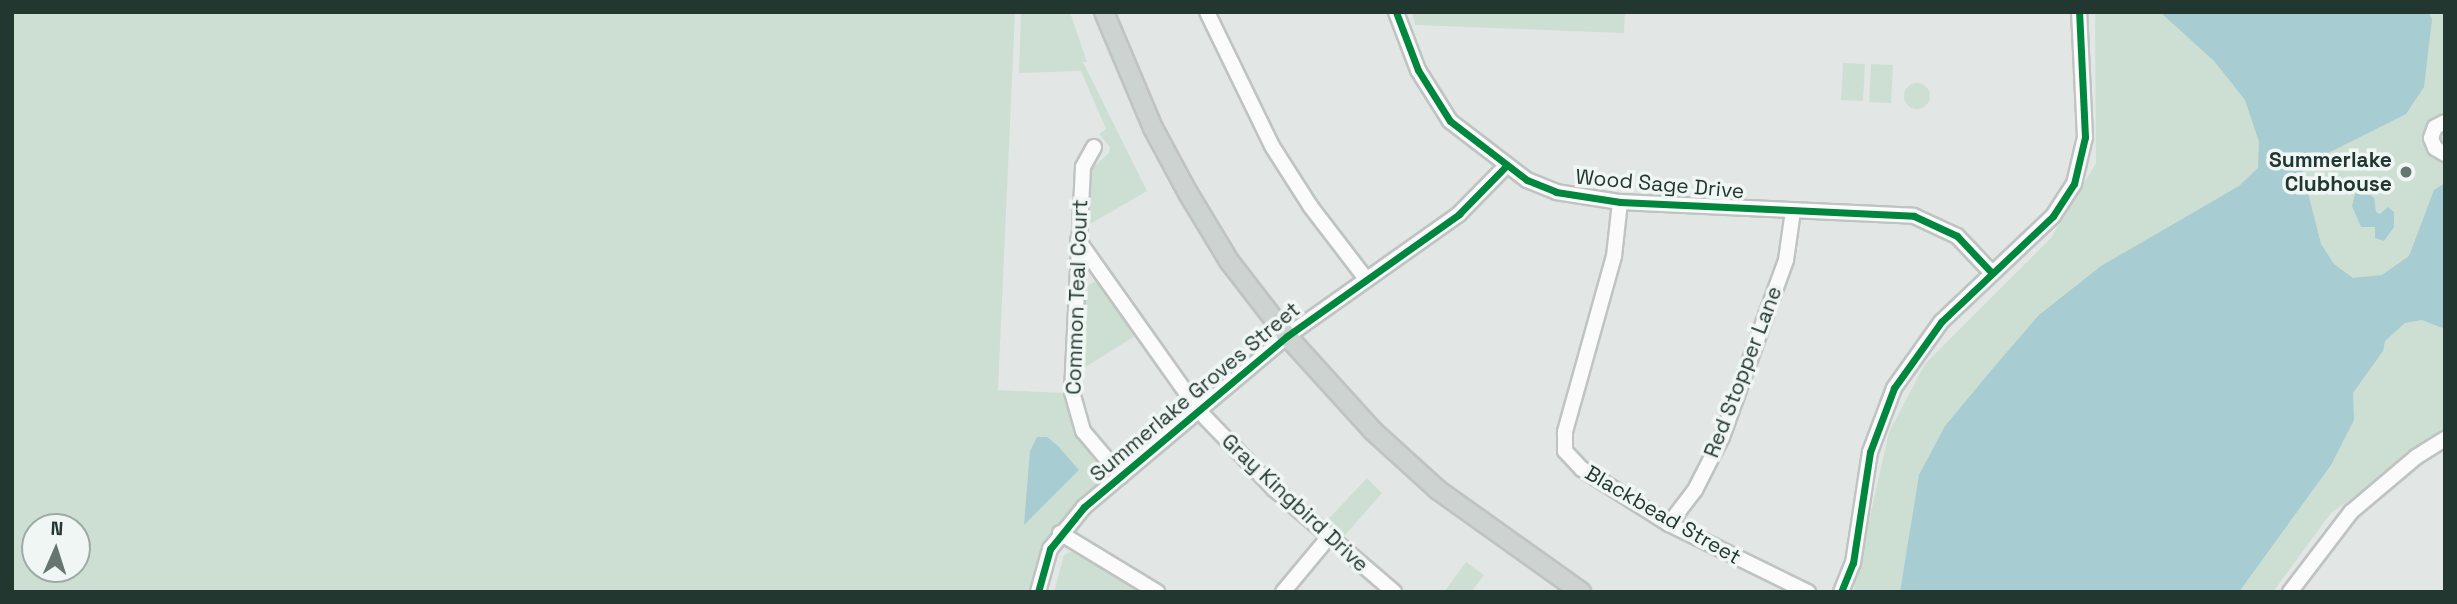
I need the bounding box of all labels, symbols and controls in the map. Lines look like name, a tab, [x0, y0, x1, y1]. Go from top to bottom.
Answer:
place label: Summerlake Clubhouse	[2269, 147, 2392, 197]
street label: Wood Sage Drive	[1575, 164, 1745, 204]
marker: Summerlake Clubhouse	[2398, 164, 2414, 180]
street label: Common Teal Court	[1061, 199, 1093, 395]
street label: Red Stopper Lane	[1699, 283, 1787, 461]
street label: Summerlake Groves Street	[1085, 297, 1305, 487]
street label: Gray Kingbird Drive	[1216, 429, 1374, 577]
street label: Blackbead Street	[1581, 460, 1745, 570]
north arrow	[21, 513, 91, 583]
text: N	[50, 516, 64, 541]

